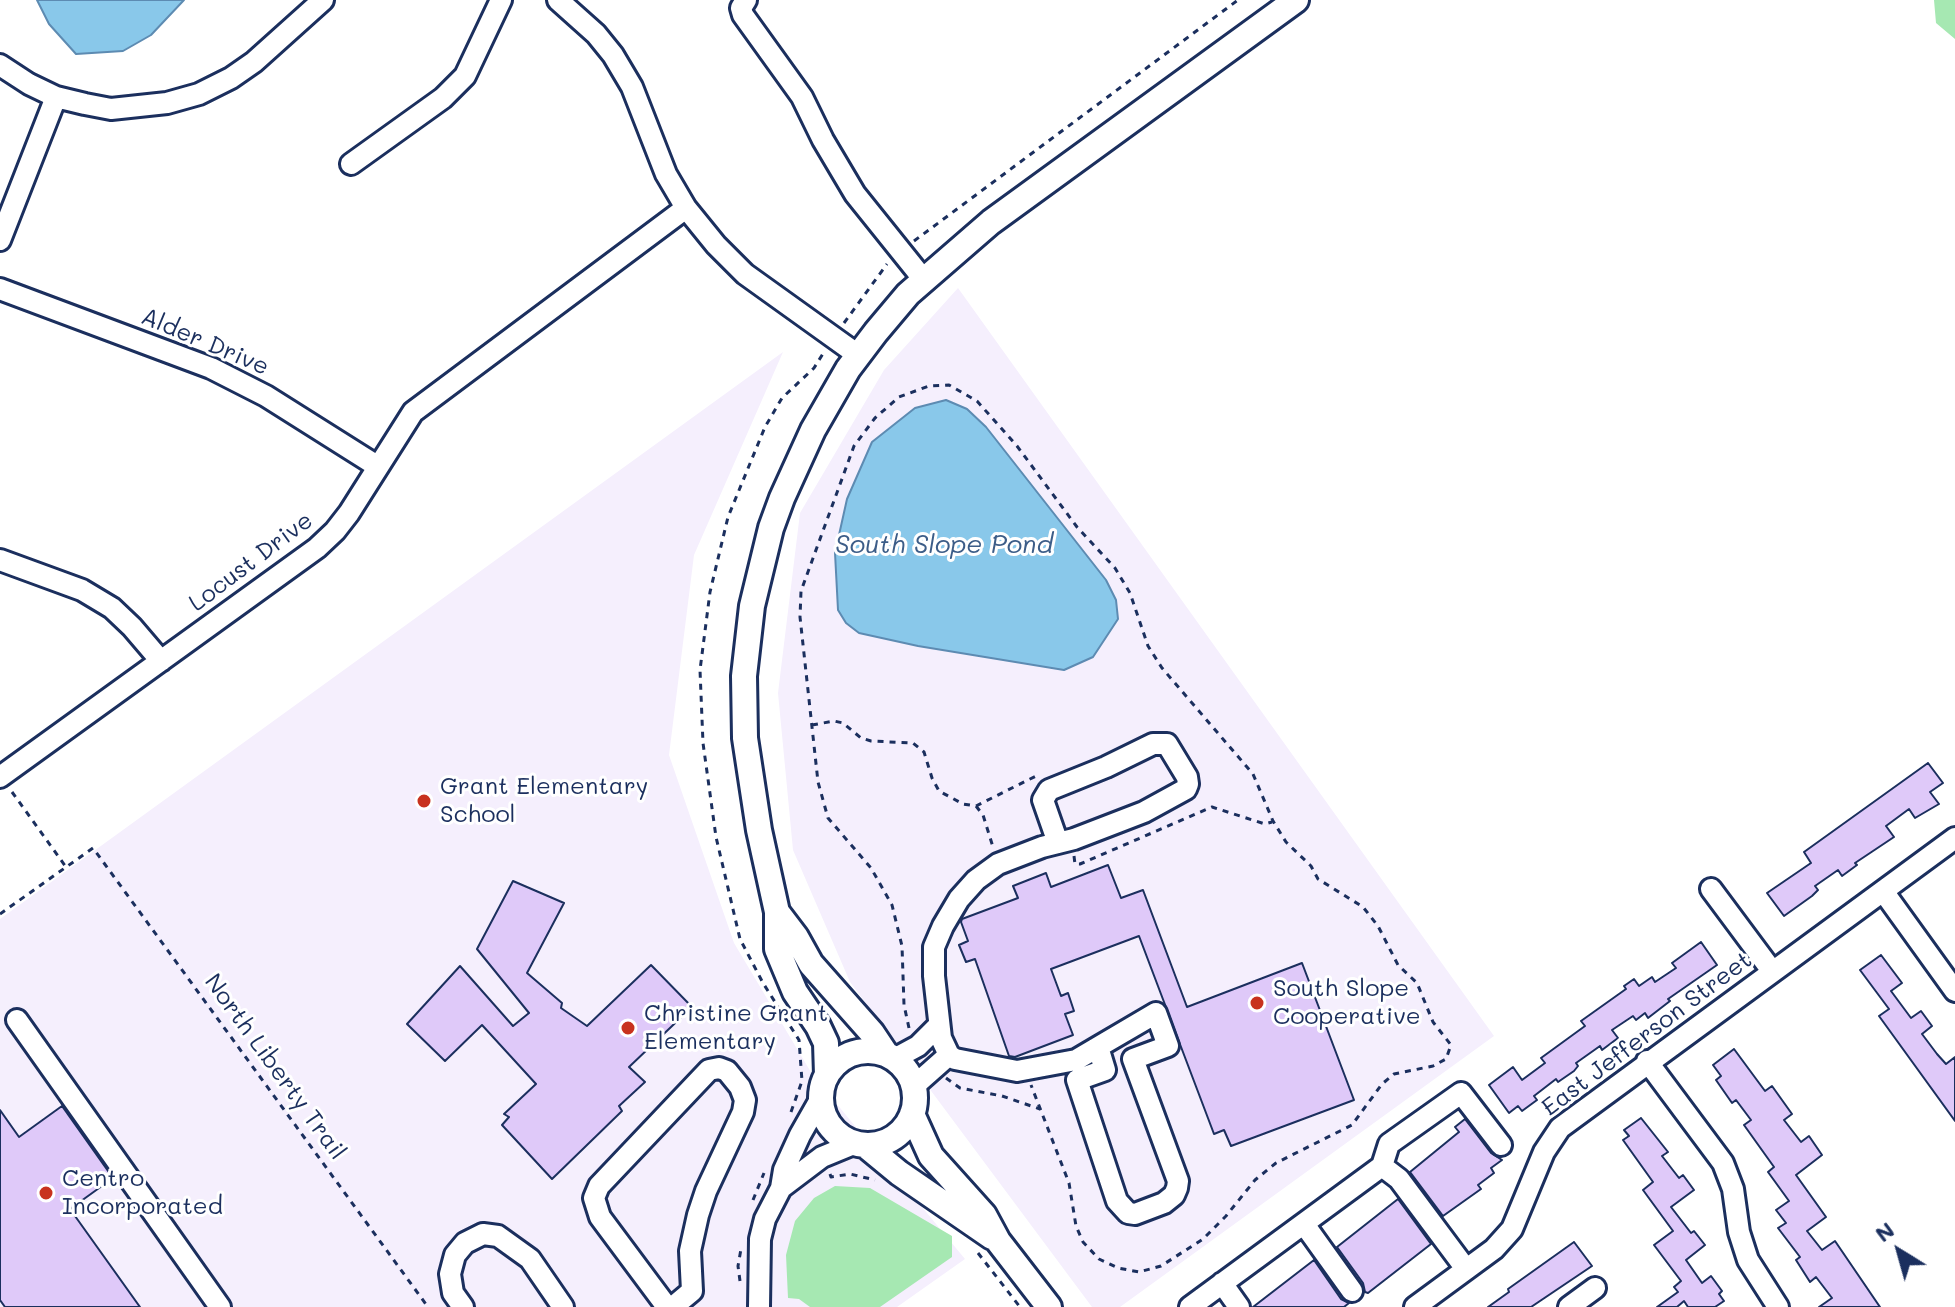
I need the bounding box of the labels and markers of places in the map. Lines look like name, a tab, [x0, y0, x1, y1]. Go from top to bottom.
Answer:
place label: Grant Elementary School	[440, 773, 648, 829]
marker: Grant Elementary School	[415, 792, 433, 810]
place label: South Slope Cooperative	[1273, 975, 1421, 1031]
marker: South Slope Cooperative	[1248, 994, 1266, 1012]
place label: Christine Grant Elementary	[644, 1000, 828, 1056]
marker: Christine Grant Elementary	[619, 1019, 637, 1037]
place label: Centro Incorporated	[62, 1165, 223, 1221]
marker: Centro Incorporated	[37, 1184, 55, 1202]

